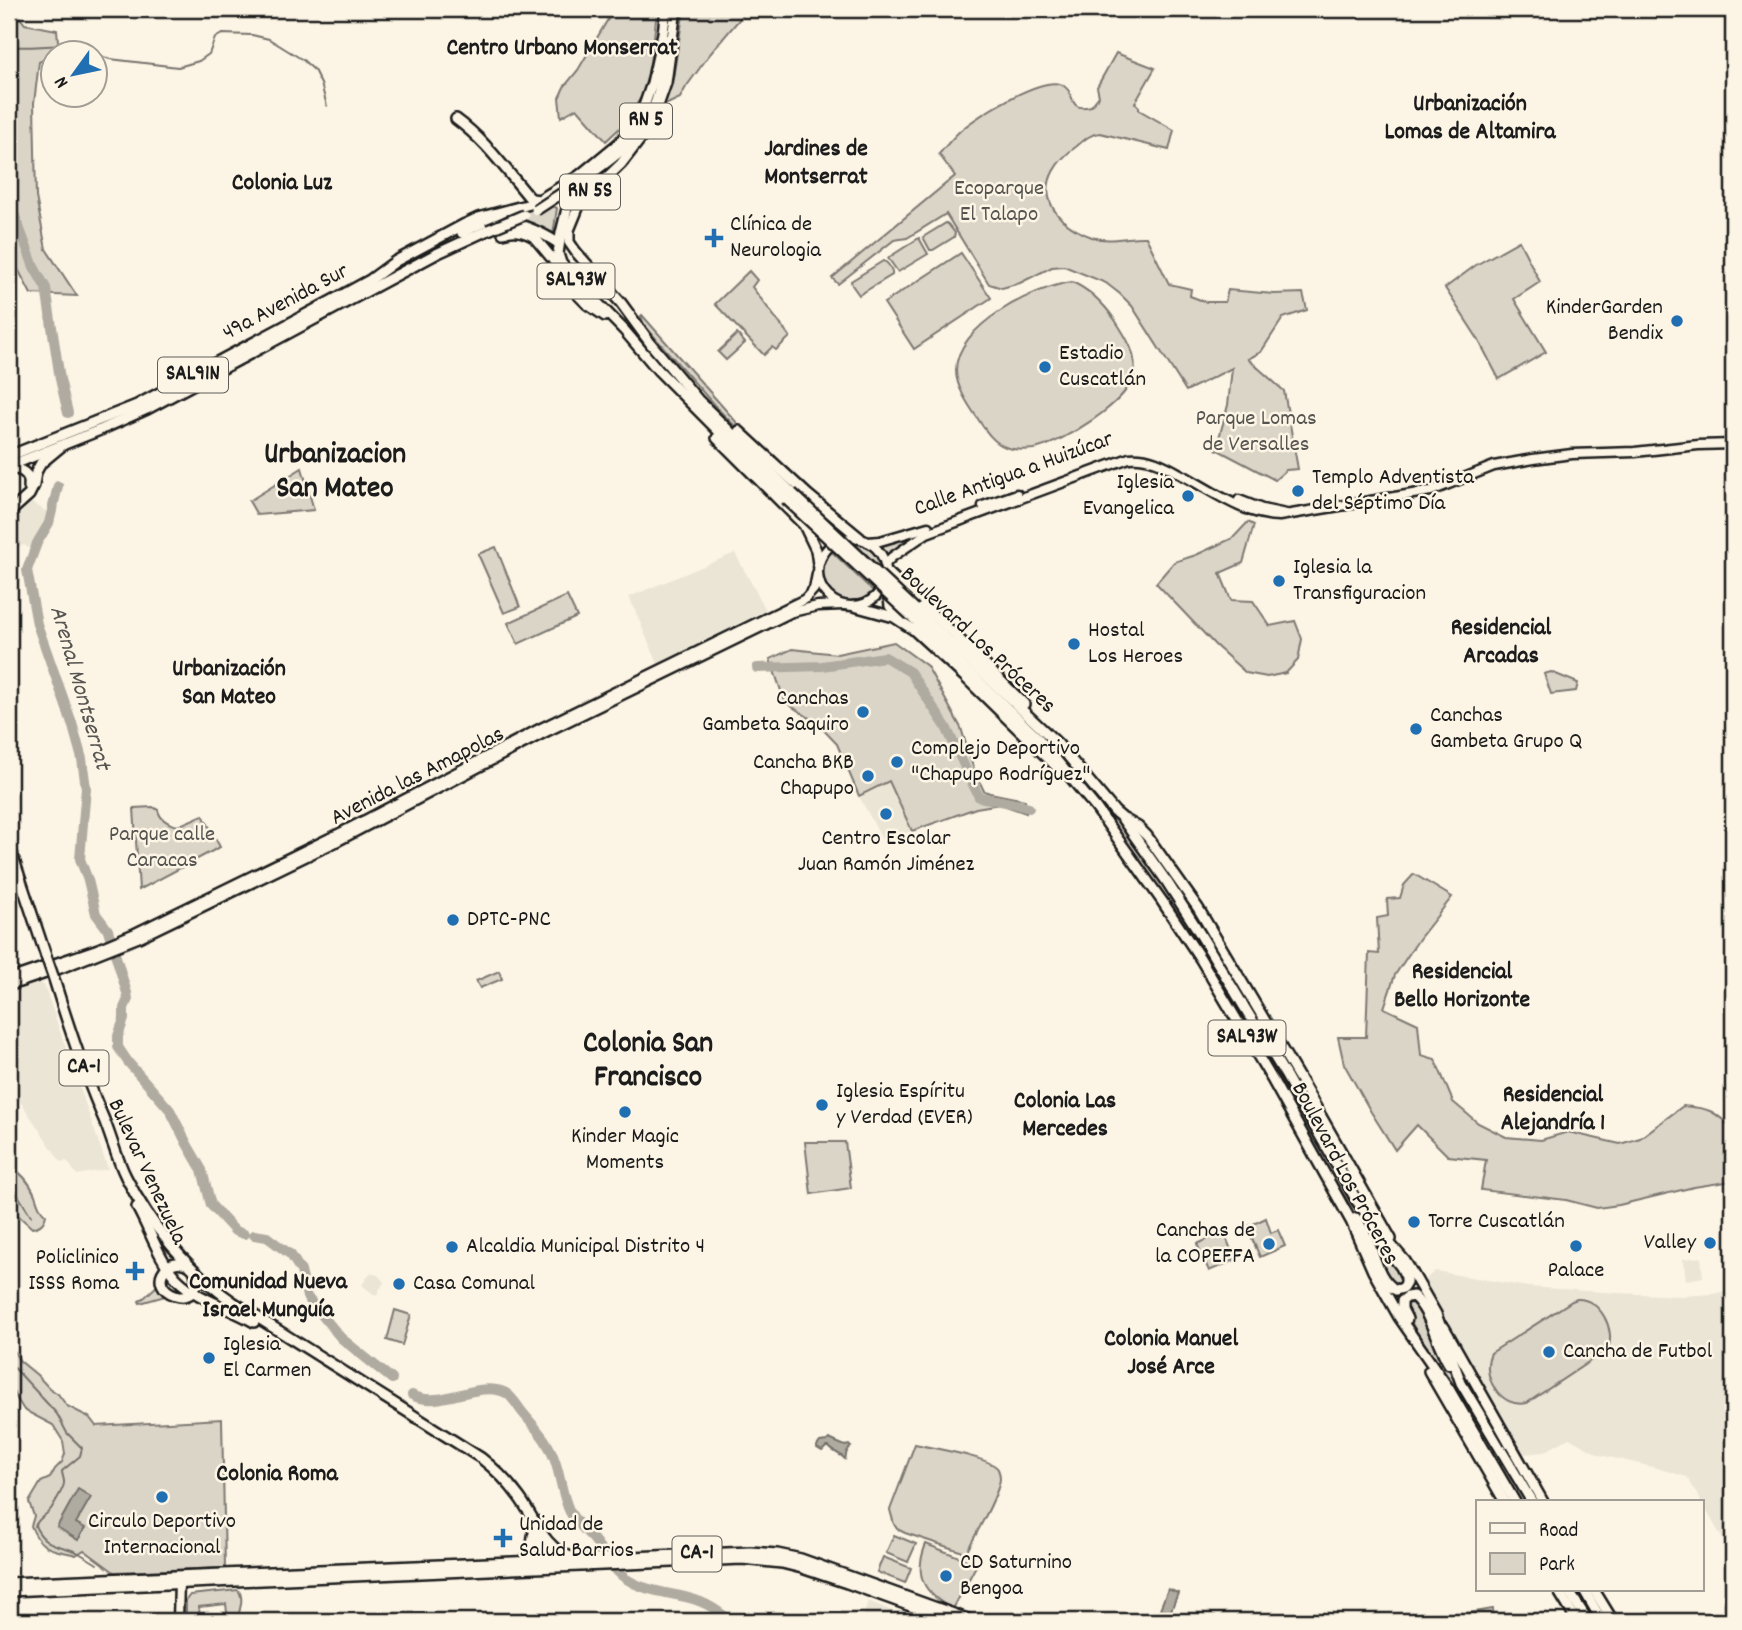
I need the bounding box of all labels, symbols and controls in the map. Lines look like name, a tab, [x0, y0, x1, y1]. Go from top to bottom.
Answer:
district label: Centro Urbano Monserrat	[446, 32, 678, 66]
north arrow	[38, 38, 108, 108]
text: N	[49, 70, 77, 93]
district label: Urbanización Lomas de Altamira	[1384, 88, 1556, 150]
road number: RN 5	[620, 104, 672, 138]
district label: Jardines de Montserrat	[764, 133, 868, 195]
district label: Colonia Luz	[232, 167, 333, 201]
park label: Ecoparque El Talapo	[954, 173, 1044, 232]
road number: RN 5S	[560, 174, 620, 210]
place label: Clínica de Neurologia	[730, 209, 822, 268]
marker: Clínica de Neurologia	[704, 228, 724, 248]
street label: 49a Avenida Sur	[217, 256, 355, 350]
road number: SAL93W	[538, 264, 614, 298]
place label: KinderGarden Bendix	[1546, 292, 1663, 351]
marker: KinderGarden Bendix	[1669, 313, 1685, 329]
place label: Estadio Cuscatlán	[1059, 338, 1146, 397]
road number: SAL91N	[158, 358, 228, 392]
marker: Estadio Cuscatlán	[1037, 359, 1053, 375]
park label: Parque Lomas de Versalles	[1195, 403, 1317, 462]
street label: Calle Antigua a Huizúcar	[910, 423, 1119, 526]
district label: Urbanizacion San Mateo	[264, 435, 406, 512]
place label: Templo Adventista del Séptimo Día	[1312, 462, 1475, 521]
place label: Iglesia Evangelica	[1083, 467, 1175, 526]
marker: Templo Adventista del Séptimo Día	[1290, 483, 1306, 499]
marker: Iglesia Evangelica	[1180, 488, 1196, 504]
place label: Iglesia la Transfiguracion	[1293, 552, 1426, 611]
street label: Boulevard Los Próceres	[891, 560, 1063, 722]
marker: Iglesia la Transfiguracion	[1271, 573, 1287, 589]
water label: Arenal Montserrat	[39, 602, 119, 776]
district label: Residencial Arcadas	[1451, 612, 1552, 674]
place label: Hostal Los Heroes	[1088, 615, 1183, 674]
marker: Hostal Los Heroes	[1066, 636, 1082, 652]
district label: Urbanización San Mateo	[172, 653, 286, 715]
place label: Canchas Gambeta Saquiro	[702, 683, 849, 742]
place label: Canchas Gambeta Grupo Q	[1430, 700, 1582, 759]
marker: Canchas Gambeta Saquiro	[855, 704, 871, 720]
street label: Avenida las Amapolas	[325, 719, 511, 835]
marker: Canchas Gambeta Grupo Q	[1408, 721, 1424, 737]
place label: Complejo Deportivo "Chapupo Rodríguez"	[911, 733, 1091, 792]
place label: Cancha BKB Chapupo	[753, 747, 854, 806]
marker: Complejo Deportivo "Chapupo Rodríguez"	[889, 754, 905, 770]
marker: Cancha BKB Chapupo	[860, 768, 876, 784]
marker: Centro Escolar Juan Ramón Jiménez	[878, 806, 894, 822]
park label: Parque calle Caracas	[109, 819, 215, 878]
place label: Centro Escolar Juan Ramón Jiménez	[798, 823, 975, 882]
place label: DPTC-PNC	[467, 904, 551, 937]
marker: DPTC-PNC	[445, 912, 461, 928]
district label: Residencial Bello Horizonte	[1394, 956, 1530, 1018]
road number: SAL93W	[1208, 1020, 1286, 1056]
district label: Colonia San Francisco	[583, 1024, 713, 1101]
road number: CA-1	[60, 1050, 108, 1086]
place label: Iglesia Espíritu y Verdad (EVER)	[836, 1076, 973, 1135]
street label: Boulevard Los Próceres	[1282, 1077, 1406, 1271]
district label: Residencial Alejandría 1	[1501, 1079, 1605, 1141]
district label: Colonia Las Mercedes	[1014, 1085, 1116, 1147]
street label: Bulevar Venezuela	[98, 1094, 195, 1251]
marker: Iglesia Espíritu y Verdad (EVER)	[814, 1097, 830, 1113]
marker: Kinder Magic Moments	[617, 1104, 633, 1120]
place label: Kinder Magic Moments	[571, 1121, 679, 1180]
place label: Torre Cuscatlán	[1428, 1206, 1565, 1239]
marker: Torre Cuscatlán	[1406, 1214, 1422, 1230]
place label: Canchas de la COPEFFA	[1155, 1215, 1255, 1274]
place label: Valley	[1644, 1227, 1697, 1260]
place label: Alcaldia Municipal Distrito 4	[466, 1231, 705, 1264]
marker: Valley	[1702, 1235, 1718, 1251]
marker: Canchas de la COPEFFA	[1261, 1236, 1277, 1252]
marker: Palace	[1568, 1238, 1584, 1254]
marker: Alcaldia Municipal Distrito 4	[444, 1239, 460, 1255]
place label: Policlinico ISSS Roma	[28, 1242, 120, 1301]
place label: Palace	[1548, 1255, 1604, 1288]
marker: Policlinico ISSS Roma	[125, 1261, 145, 1281]
district label: Comunidad Nueva Israel Munguía	[189, 1266, 348, 1328]
place label: Casa Comunal	[413, 1268, 536, 1301]
marker: Casa Comunal	[391, 1276, 407, 1292]
district label: Colonia Manuel José Arce	[1104, 1323, 1238, 1385]
place label: Iglesia El Carmen	[223, 1329, 311, 1388]
place label: Cancha de Futbol	[1563, 1336, 1713, 1369]
marker: Cancha de Futbol	[1541, 1344, 1557, 1360]
marker: Iglesia El Carmen	[201, 1350, 217, 1366]
district label: Colonia Roma	[216, 1458, 338, 1492]
marker: Circulo Deportivo Internacional	[154, 1489, 170, 1505]
legend	[1476, 1500, 1704, 1592]
place label: Circulo Deportivo Internacional	[88, 1506, 236, 1565]
place label: Unidad de Salud Barrios	[519, 1509, 634, 1568]
text: Road	[1539, 1517, 1578, 1547]
marker: Unidad de Salud Barrios	[493, 1528, 513, 1548]
road number: CA-1	[672, 1536, 722, 1572]
place label: CD Saturnino Bengoa	[960, 1547, 1072, 1606]
text: Park	[1539, 1551, 1575, 1581]
marker: CD Saturnino Bengoa	[938, 1568, 954, 1584]

